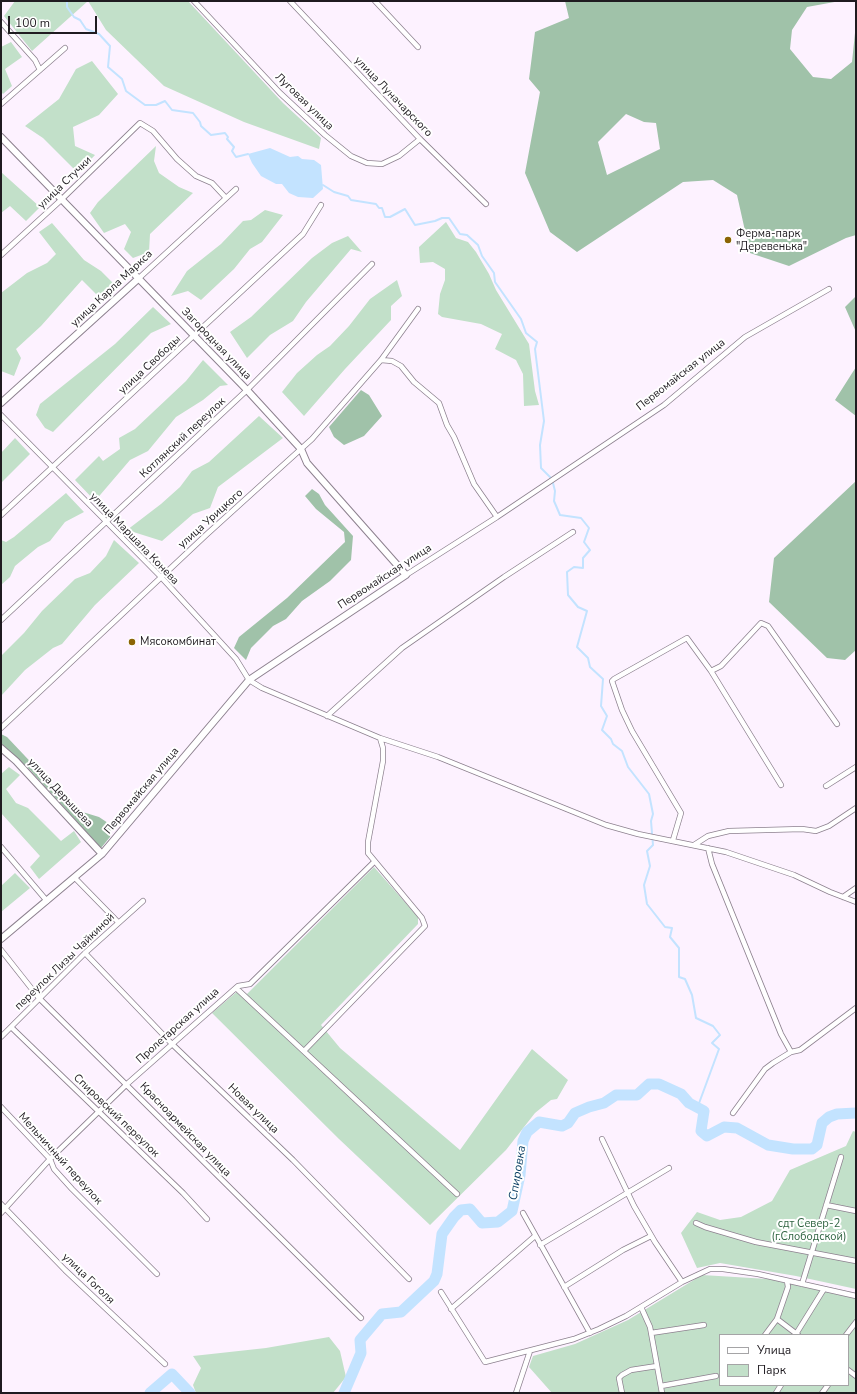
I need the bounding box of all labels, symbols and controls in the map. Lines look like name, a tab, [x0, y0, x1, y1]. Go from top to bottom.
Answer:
scale bar	[10, 8, 99, 34]
text: 100 m	[15, 15, 50, 31]
street label: улица Луначарского	[351, 54, 435, 140]
street label: Луговая улица	[272, 71, 336, 133]
street label: улица Стучки	[35, 154, 95, 212]
place label: Ферма-парк "Деревенька"	[736, 227, 807, 253]
marker: Ферма-парк "Деревенька"	[723, 235, 733, 245]
street label: улица Карла Маркса	[68, 248, 156, 330]
street label: Загородная улица	[178, 305, 254, 383]
street label: улица Свободы	[116, 333, 184, 397]
street label: Первомайская улица	[634, 336, 728, 414]
street label: Котлянский переулок	[138, 395, 228, 481]
street label: улица Урицкого	[176, 486, 246, 552]
street label: улица Маршала Конева	[87, 490, 181, 588]
street label: Первомайская улица	[336, 542, 434, 612]
place label: Мясокомбинат	[140, 635, 216, 649]
marker: Мясокомбинат	[127, 637, 137, 647]
street label: Первомайская улица	[102, 745, 182, 837]
street label: улица Дерышева	[25, 756, 95, 830]
street label: переулок Лизы Чайкиной	[12, 911, 118, 1013]
street label: Пролетарская улица	[134, 985, 222, 1067]
street label: Спировский переулок	[70, 1072, 162, 1160]
street label: Красноармейская улица	[137, 1080, 233, 1180]
street label: Новая улица	[225, 1081, 281, 1137]
street label: Мельничный переулок	[15, 1110, 105, 1208]
water label: Спировка	[507, 1145, 529, 1201]
park label: сдт Север-2 (г.Слободской)	[772, 1217, 846, 1243]
street label: улица Гоголя	[59, 1251, 117, 1307]
legend	[719, 1334, 849, 1386]
text: Улица	[757, 1342, 791, 1358]
text: Парк	[757, 1362, 786, 1378]

